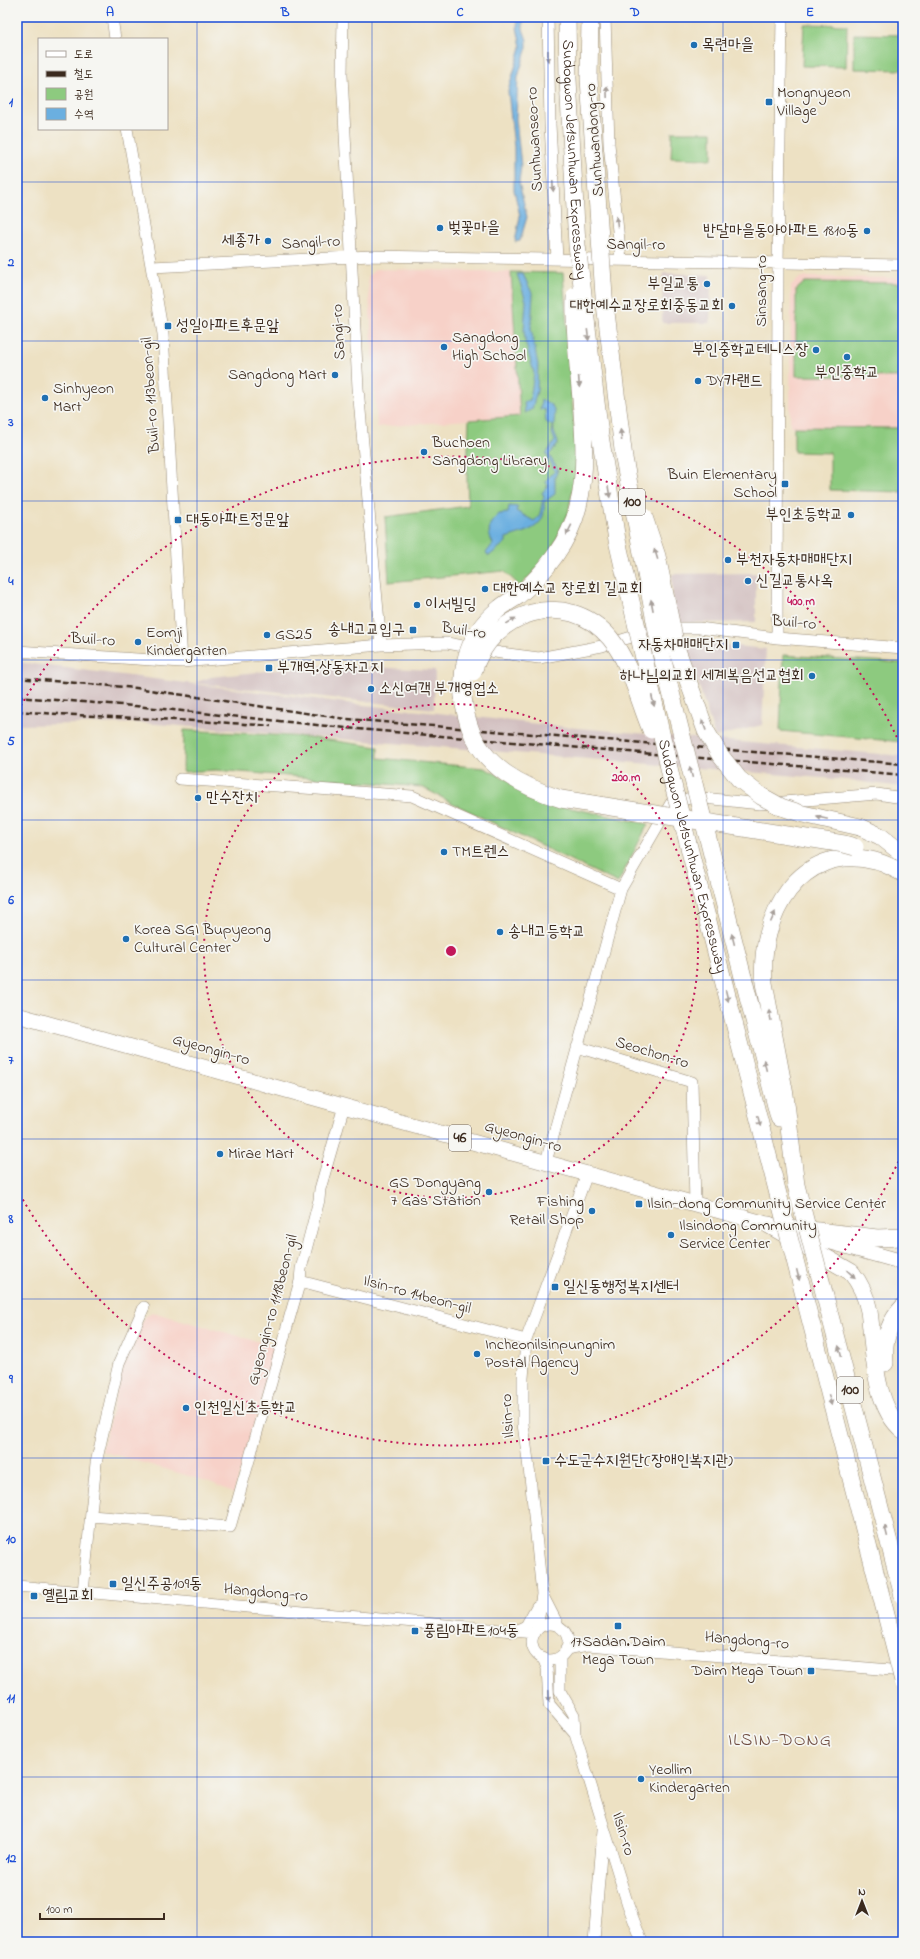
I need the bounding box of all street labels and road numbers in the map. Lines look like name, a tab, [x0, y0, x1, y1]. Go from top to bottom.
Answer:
street label: Sudogwon Je1sunhwan Expressway	[555, 40, 593, 281]
street label: Sunhwandong-ro	[579, 83, 611, 197]
street label: Sunhwanseo-ro	[520, 86, 550, 192]
street label: Sangil-ro	[281, 229, 341, 257]
street label: Sangil-ro	[606, 232, 666, 258]
street label: Sinsang-ro	[750, 255, 774, 327]
street label: Sangi-ro	[326, 303, 352, 361]
street label: Buil-ro 113beon-gil	[135, 336, 167, 455]
road number: 100	[619, 489, 645, 515]
street label: Buil-ro	[770, 609, 817, 637]
street label: Buil-ro	[439, 616, 488, 646]
street label: Buil-ro	[69, 626, 116, 654]
street label: Sudogwon Je1sunhwan Expressway	[651, 737, 733, 976]
street label: Gyeongin-ro	[169, 1027, 253, 1073]
street label: Seochon-ro	[612, 1030, 692, 1076]
street label: Gyeongin-ro	[481, 1114, 565, 1160]
road number: 46	[449, 1125, 471, 1151]
street label: Gyeongin-ro 1118beon-gil	[241, 1232, 305, 1388]
street label: Ilsin-ro 14beon-gil	[360, 1269, 474, 1321]
road number: 100	[837, 1377, 863, 1403]
street label: Ilsin-ro	[495, 1393, 521, 1439]
street label: Hangdong-ro	[223, 1577, 309, 1609]
street label: Hangdong-ro	[704, 1625, 790, 1657]
street label: Ilsin-ro	[605, 1809, 641, 1859]

